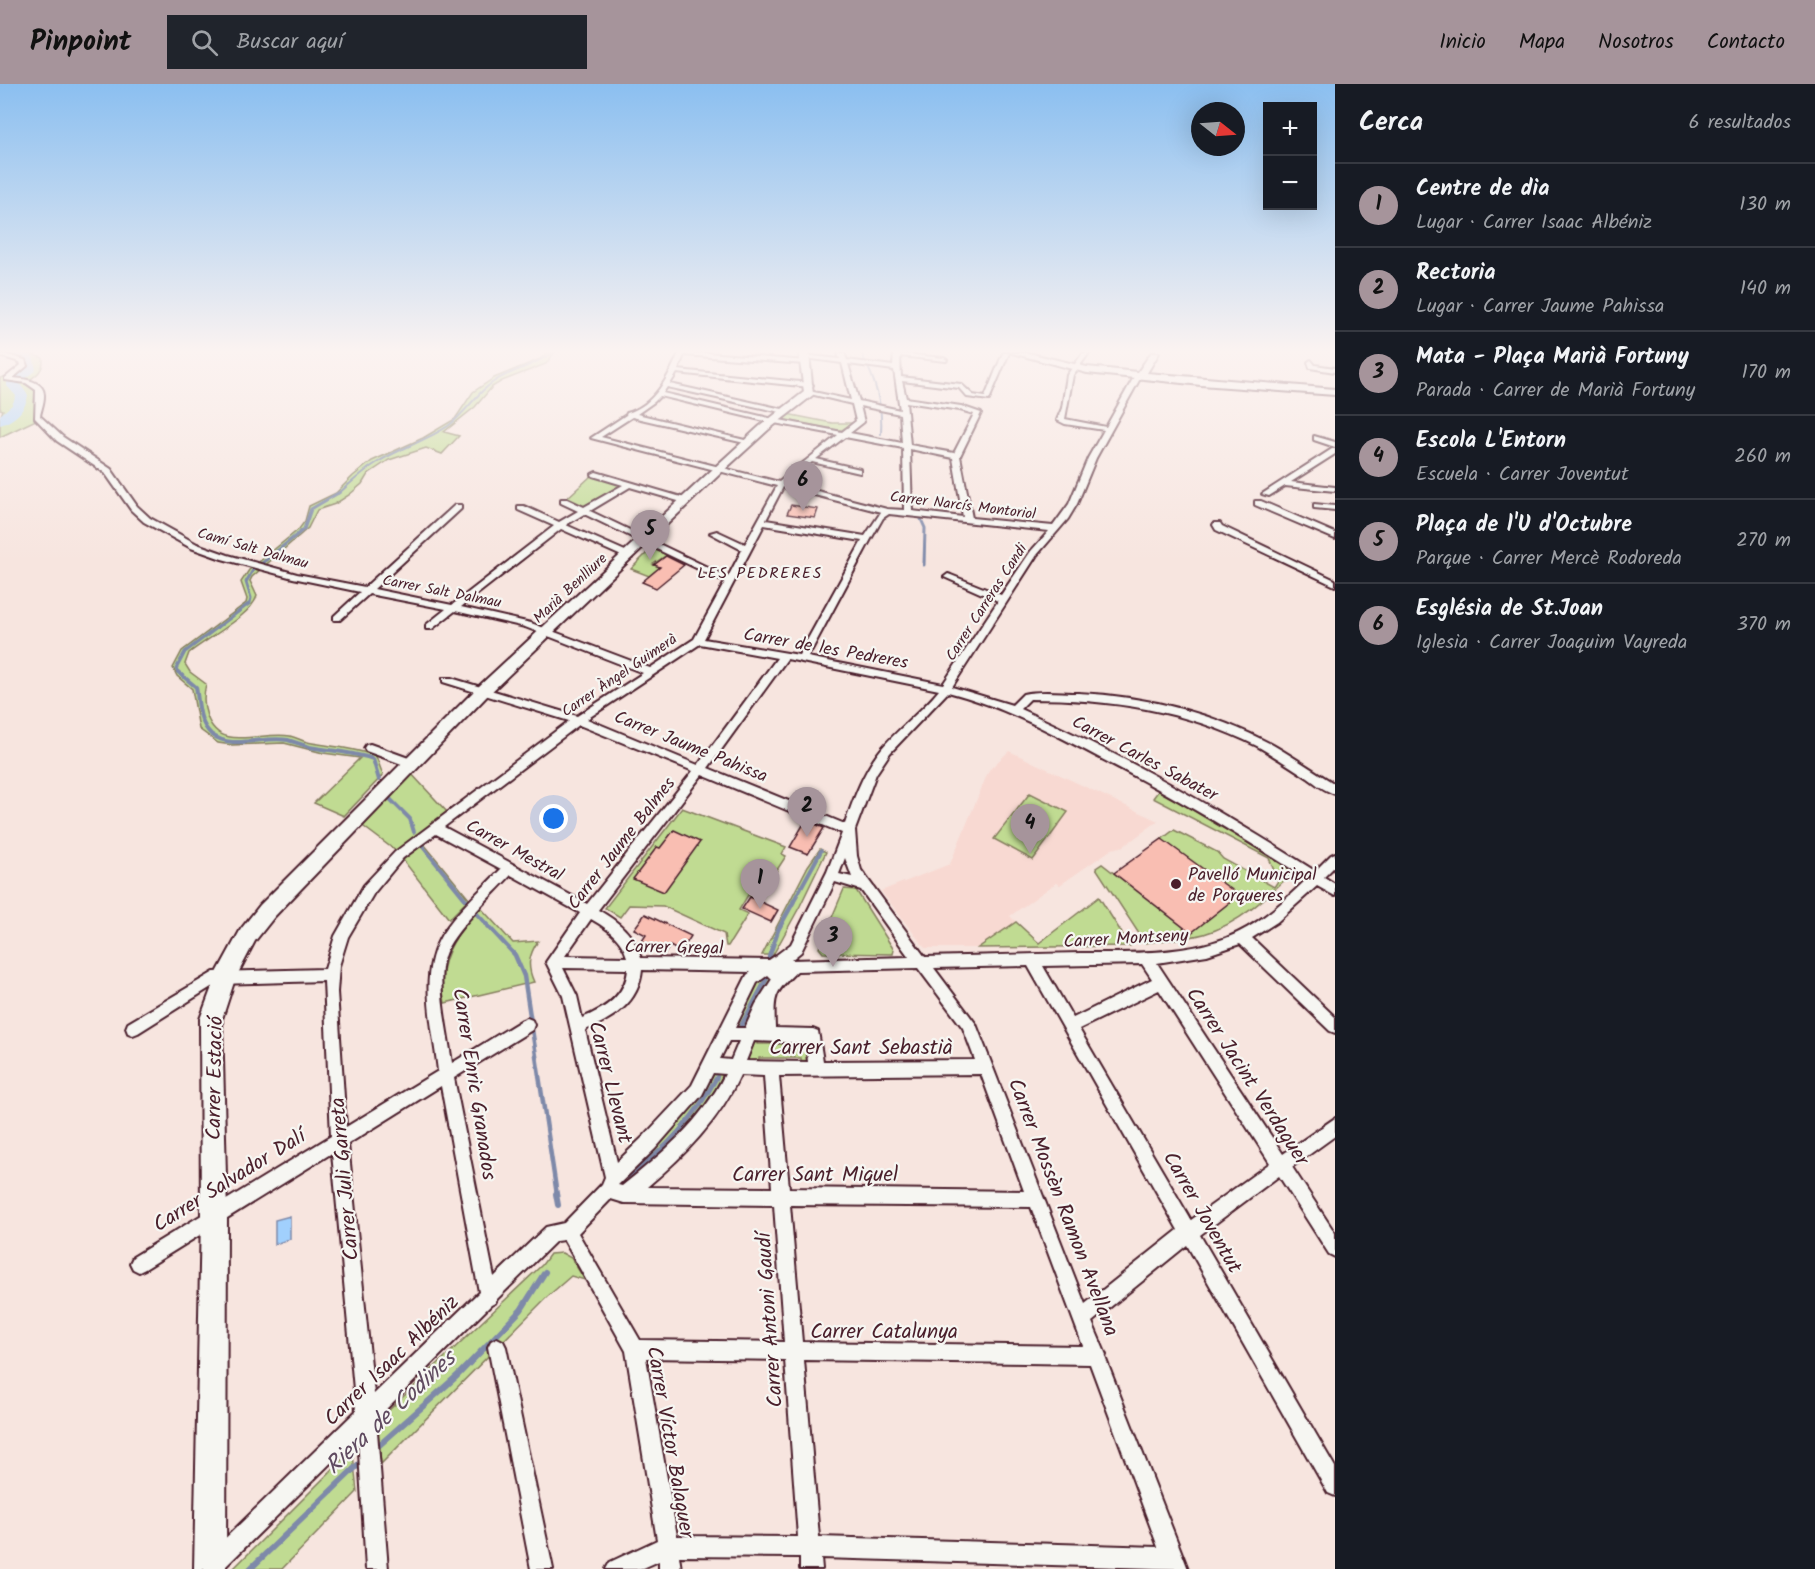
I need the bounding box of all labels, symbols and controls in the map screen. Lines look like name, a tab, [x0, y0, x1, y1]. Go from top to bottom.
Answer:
search box	[167, 15, 587, 69]
text: Pinpoint	[30, 20, 131, 65]
text: Buscar aquí	[236, 25, 343, 60]
icon: search	[188, 26, 221, 59]
text: Inicio	[1439, 26, 1486, 59]
text: Mapa	[1519, 26, 1565, 59]
text: Nosotros	[1598, 26, 1674, 59]
text: Contacto	[1707, 26, 1785, 59]
north arrow	[1191, 102, 1245, 156]
map controls	[1263, 102, 1317, 210]
button: +	[1263, 102, 1317, 156]
text: Cerca	[1359, 102, 1423, 144]
text: 6 resultados	[1689, 107, 1791, 139]
button: −	[1263, 156, 1317, 210]
text: Centre de dia	[1416, 172, 1549, 207]
text: 1	[1375, 189, 1382, 221]
text: 130 m	[1739, 189, 1791, 221]
text: Lugar · Carrer Isaac Albéniz	[1416, 207, 1652, 239]
text: Rectoria	[1416, 256, 1496, 291]
text: 2	[1373, 273, 1384, 305]
text: 140 m	[1740, 273, 1791, 305]
text: Lugar · Carrer Jaume Pahissa	[1416, 291, 1665, 323]
text: Mata - Plaça Marià Fortuny	[1416, 340, 1689, 375]
text: 3	[1373, 357, 1384, 389]
text: 170 m	[1742, 357, 1791, 389]
text: Parada · Carrer de Marià Fortuny	[1416, 375, 1695, 407]
text: Escola L'Entorn	[1416, 424, 1566, 459]
text: 4	[1373, 441, 1384, 473]
text: 260 m	[1734, 441, 1791, 473]
text: Escuela · Carrer Joventut	[1416, 459, 1629, 491]
pin: 6	[784, 462, 822, 511]
street label: Carrer Narcís Montoriol	[889, 485, 1037, 527]
text: Plaça de l'U d'Octubre	[1416, 508, 1632, 543]
pin: 5	[630, 510, 670, 560]
street label: Camí Salt Dalmau	[194, 522, 311, 576]
text: 5	[1373, 525, 1384, 557]
text: 270 m	[1736, 525, 1791, 557]
street label: Carrer Carreras Candi	[940, 538, 1035, 666]
text: Parque · Carrer Mercè Rodoreda	[1416, 543, 1682, 575]
street label: Marià Benlliure	[528, 548, 614, 630]
district label: LES PEDRERES	[697, 561, 823, 586]
street label: Carrer Salt Dalmau	[380, 569, 503, 615]
text: Església de St.Joan	[1416, 592, 1603, 627]
text: 6	[1373, 609, 1384, 641]
text: 370 m	[1736, 609, 1791, 641]
street label: Carrer de les Pedreres	[741, 621, 911, 678]
text: Iglesia · Carrer Joaquim Vayreda	[1416, 627, 1687, 659]
street label: Carrer Àngel Guimerà	[557, 628, 682, 724]
street label: Carrer Jaume Pahissa	[609, 703, 772, 791]
street label: Carrer Carles Sabater	[1066, 709, 1223, 811]
street label: Carrer Jaume Balmes	[561, 771, 684, 917]
pin: 2	[788, 788, 826, 837]
your location	[539, 804, 568, 833]
pin: 4	[1010, 804, 1050, 854]
street label: Carrer Mestral	[460, 812, 569, 890]
pin: 1	[740, 860, 780, 909]
place label: Pavelló Municipal de Porqueres	[1188, 861, 1317, 911]
marker: Pavelló Municipal de Porqueres	[1169, 877, 1183, 891]
pin: 3	[814, 918, 852, 967]
street label: Carrer Montseny	[1063, 922, 1190, 957]
street label: Carrer Gregal	[624, 933, 724, 964]
street label: Carrer Jacint Verdaguer	[1176, 981, 1318, 1174]
street label: Carrer Enric Granados	[442, 986, 505, 1183]
street label: Carrer Estació	[198, 1014, 233, 1140]
street label: Carrer Llevant	[578, 1018, 641, 1148]
street label: Carrer Sant Sebastià	[769, 1032, 953, 1065]
street label: Carrer Mossèn Ramon Avellana	[998, 1074, 1127, 1341]
street label: Carrer Juli Garreta	[322, 1096, 369, 1262]
street label: Carrer Salvador Dalí	[147, 1119, 315, 1242]
street label: Carrer Joventut	[1153, 1145, 1251, 1281]
street label: Carrer Sant Miquel	[732, 1159, 898, 1192]
street label: Carrer Antoni Gaudí	[748, 1228, 793, 1409]
street label: Carrer Isaac Albéniz	[317, 1288, 467, 1435]
street label: Carrer Catalunya	[810, 1316, 958, 1349]
water label: Riera de Codines	[316, 1339, 468, 1485]
street label: Carrer Víctor Balaguer	[636, 1344, 703, 1542]

